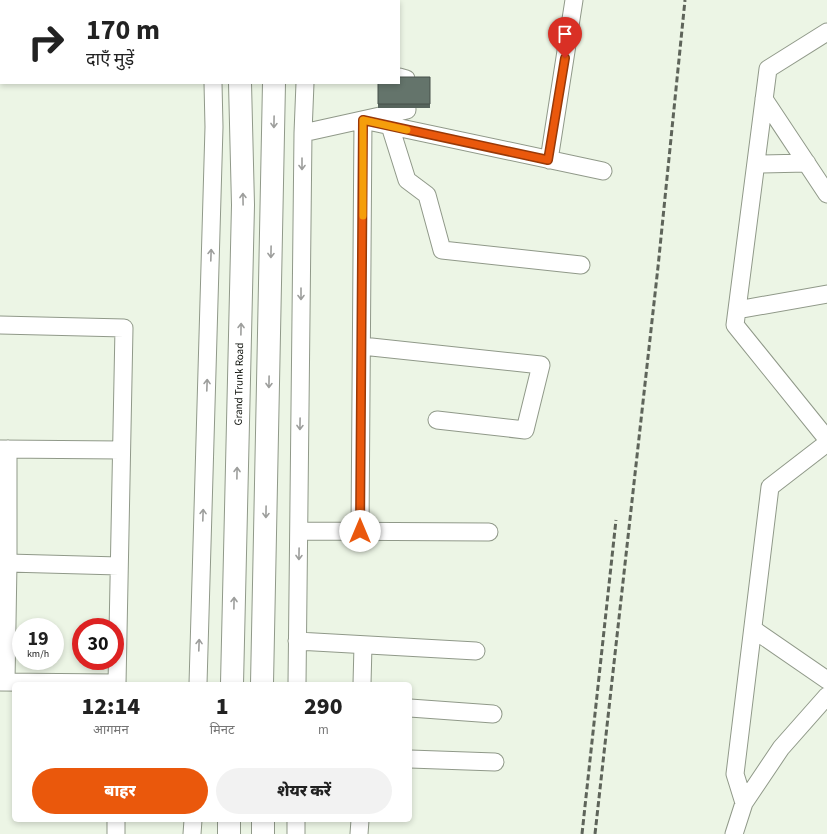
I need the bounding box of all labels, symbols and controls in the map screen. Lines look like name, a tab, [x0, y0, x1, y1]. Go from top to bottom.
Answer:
text: 170 m	[86, 10, 160, 50]
icon: right	[20, 16, 72, 68]
pin	[548, 17, 582, 58]
icon: arrive	[554, 23, 576, 45]
text: दाएँ मुड़ें	[86, 47, 134, 72]
one-way arrow	[270, 115, 278, 128]
one-way arrow	[299, 157, 306, 170]
one-way arrow	[239, 193, 247, 206]
one-way arrow	[267, 245, 275, 258]
one-way arrow	[207, 249, 215, 262]
one-way arrow	[298, 287, 305, 300]
one-way arrow	[237, 323, 244, 336]
street label: Grand Trunk Road	[231, 343, 247, 425]
one-way arrow	[265, 375, 272, 388]
one-way arrow	[203, 379, 211, 392]
one-way arrow	[296, 417, 304, 430]
one-way arrow	[233, 467, 241, 480]
one-way arrow	[262, 505, 270, 518]
one-way arrow	[200, 509, 207, 522]
position arrow	[339, 510, 381, 552]
one-way arrow	[295, 547, 303, 560]
one-way arrow	[231, 597, 238, 610]
speed limit sign: 30	[72, 618, 124, 670]
text: 19	[27, 625, 49, 653]
one-way arrow	[196, 639, 203, 652]
text: km/h	[27, 647, 49, 661]
text: 12:14	[81, 689, 140, 724]
text: 1	[216, 689, 229, 724]
text: 290	[304, 689, 343, 724]
text: आगमन	[93, 721, 129, 739]
text: मिनट	[210, 721, 235, 739]
text: m	[318, 721, 329, 739]
button: बाहर	[32, 768, 208, 814]
button: शेयर करें	[216, 768, 392, 814]

